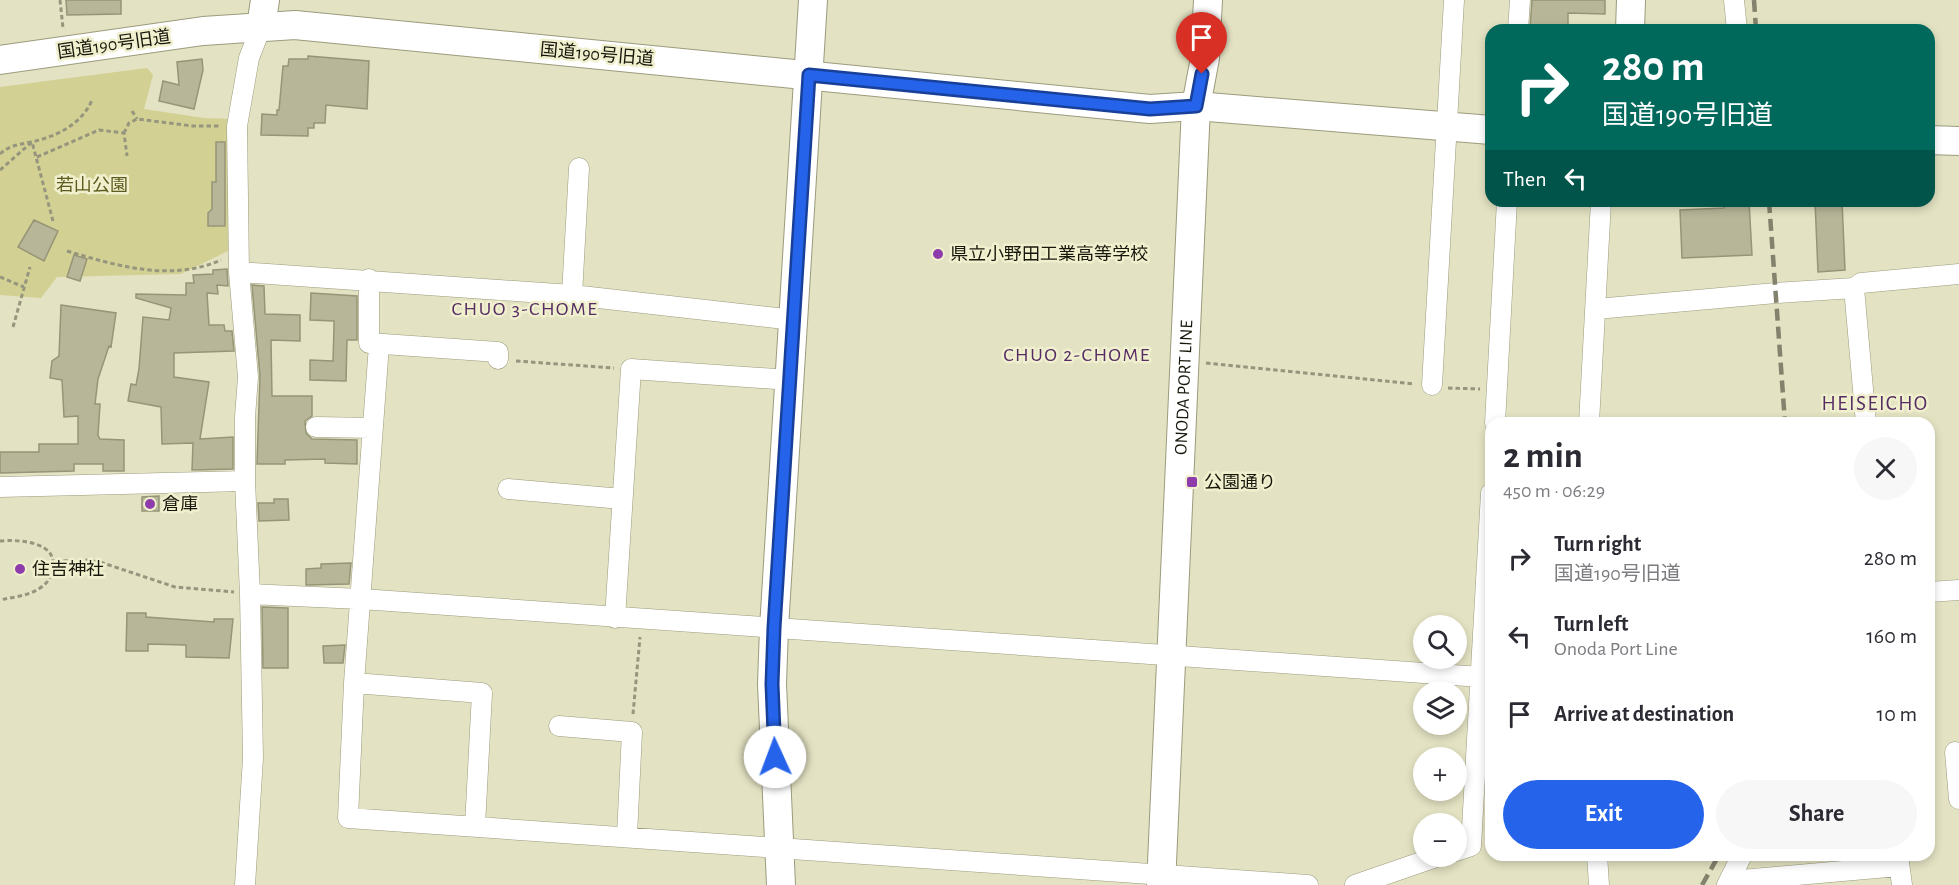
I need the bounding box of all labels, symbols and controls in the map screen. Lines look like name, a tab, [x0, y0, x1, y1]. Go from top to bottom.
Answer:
pin	[1176, 12, 1227, 74]
icon: arrive	[1185, 21, 1218, 54]
street label: 国道190号旧道	[56, 26, 172, 62]
street label: 国道190号旧道	[539, 39, 655, 69]
text: 280 m	[1602, 46, 1705, 88]
icon: right	[1503, 48, 1581, 126]
text: 国道190号旧道	[1602, 102, 1773, 129]
icon: left	[1559, 162, 1592, 195]
text: Then	[1503, 168, 1547, 190]
park label: 若山公園	[56, 176, 128, 195]
place label: 県立小野田工業高等学校	[950, 244, 1148, 264]
marker: 県立小野田工業高等学校	[931, 247, 945, 261]
district label: CHUO 3-CHOME	[452, 299, 598, 319]
street label: ONODA PORT LINE	[1172, 319, 1196, 455]
district label: CHUO 2-CHOME	[1003, 345, 1151, 365]
district label: HEISEICHO	[1821, 393, 1929, 414]
button: close	[1854, 437, 1917, 500]
text: 2 min	[1503, 438, 1583, 474]
place label: 公園通り	[1204, 473, 1276, 492]
marker: 公園通り	[1185, 475, 1199, 489]
text: 450 m · 06:29	[1503, 481, 1605, 501]
place label: 倉庫	[162, 495, 198, 514]
marker: 倉庫	[143, 497, 157, 511]
text: Turn right	[1554, 533, 1641, 555]
icon: right	[1503, 542, 1536, 575]
text: 280 m	[1864, 547, 1917, 569]
place label: 住吉神社	[32, 560, 104, 579]
marker: 住吉神社	[13, 562, 27, 576]
text: 国道190号旧道	[1554, 564, 1681, 584]
text: Turn left	[1554, 613, 1628, 635]
map controls	[1413, 615, 1467, 867]
button: search	[1413, 615, 1467, 669]
icon: left	[1503, 620, 1536, 653]
text: 160 m	[1866, 625, 1917, 647]
text: Onoda Port Line	[1554, 639, 1678, 659]
button: layers	[1413, 681, 1467, 735]
icon: arrive	[1503, 698, 1536, 731]
text: Arrive at destination	[1554, 703, 1734, 725]
text: 10 m	[1877, 703, 1917, 725]
position arrow	[743, 725, 807, 789]
button: +	[1413, 747, 1467, 801]
button: Exit	[1503, 780, 1704, 849]
button: Share	[1716, 780, 1917, 849]
button: −	[1413, 813, 1467, 867]

